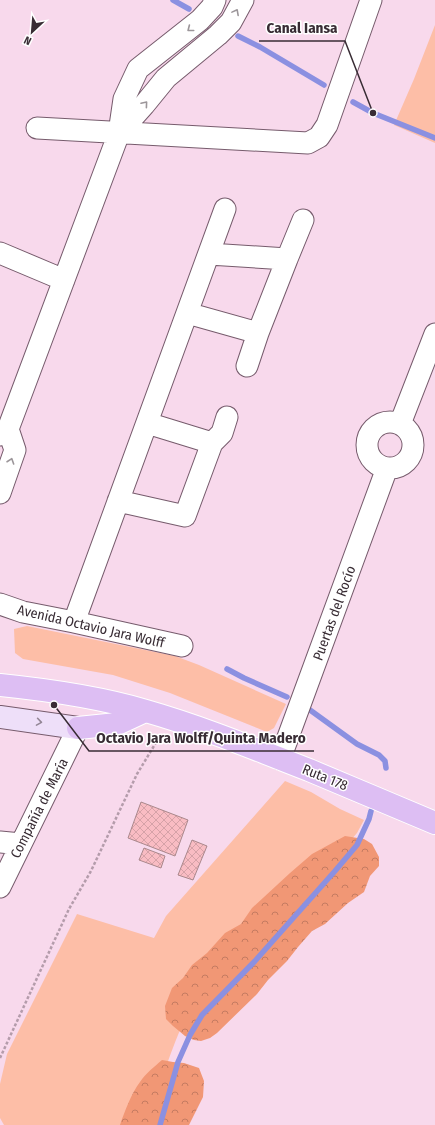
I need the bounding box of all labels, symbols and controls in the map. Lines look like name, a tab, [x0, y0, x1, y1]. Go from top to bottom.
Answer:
one-way arrow	[232, 9, 239, 16]
north arrow	[12, 12, 52, 52]
callout: Canal Iansa	[259, 14, 345, 41]
text: Canal Iansa	[267, 19, 338, 37]
one-way arrow	[187, 24, 194, 31]
text: N	[22, 33, 34, 48]
one-way arrow	[141, 101, 148, 108]
one-way arrow	[6, 458, 15, 465]
street label: Puertas del Rocío	[309, 563, 360, 663]
street label: Avenida Octavio Jara Wolff	[16, 601, 168, 652]
one-way arrow	[35, 717, 42, 726]
callout: Octavio Jara Wolff/Quinta Madero	[89, 724, 314, 751]
text: Octavio Jara Wolff/Quinta Madero	[96, 729, 306, 747]
street label: Compañía de María	[7, 755, 72, 861]
street label: Ruta 178	[300, 761, 350, 794]

